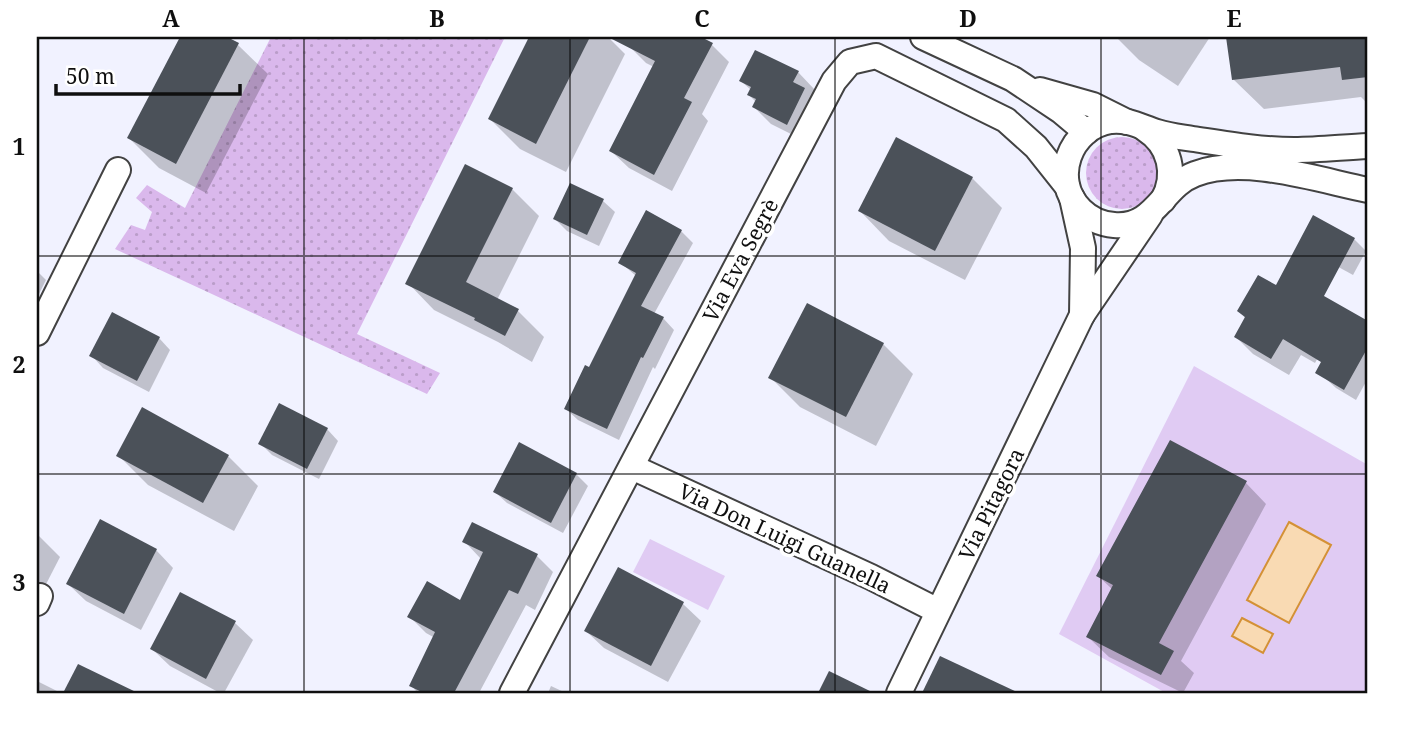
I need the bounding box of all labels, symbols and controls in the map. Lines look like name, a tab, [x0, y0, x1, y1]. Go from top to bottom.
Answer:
text: A	[162, 2, 180, 34]
text: B	[429, 2, 445, 34]
text: C	[694, 2, 710, 34]
text: D	[959, 2, 977, 34]
text: E	[1226, 2, 1242, 34]
scale bar	[56, 52, 240, 96]
text: 50 m	[66, 62, 115, 90]
text: 1	[13, 130, 26, 162]
street label: Via Eva Segrè	[696, 193, 784, 327]
text: 2	[13, 348, 26, 380]
street label: Via Pitagora	[952, 443, 1030, 565]
street label: Via Don Luigi Guanella	[674, 477, 896, 599]
text: 3	[13, 566, 26, 598]

